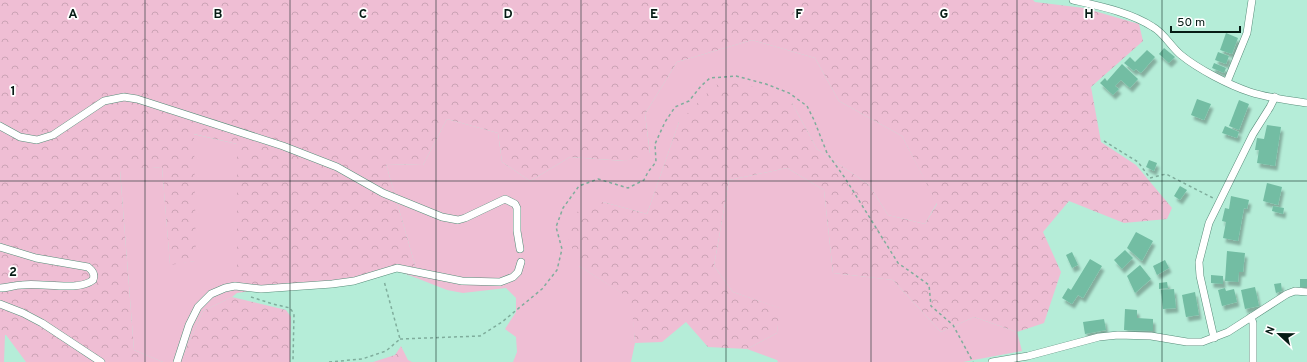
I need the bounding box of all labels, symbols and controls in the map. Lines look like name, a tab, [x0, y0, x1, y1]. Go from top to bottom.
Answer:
text: A	[68, 7, 78, 23]
text: B	[214, 7, 223, 23]
text: C	[359, 7, 367, 23]
text: D	[503, 7, 513, 23]
text: E	[650, 7, 658, 23]
text: F	[795, 7, 803, 23]
text: G	[940, 7, 949, 23]
text: H	[1084, 7, 1094, 23]
scale bar	[1171, 8, 1240, 34]
text: 50 m	[1177, 15, 1205, 31]
text: 1	[10, 84, 16, 100]
text: 2	[9, 265, 17, 281]
north arrow	[1259, 314, 1299, 354]
text: N	[1263, 324, 1279, 337]

